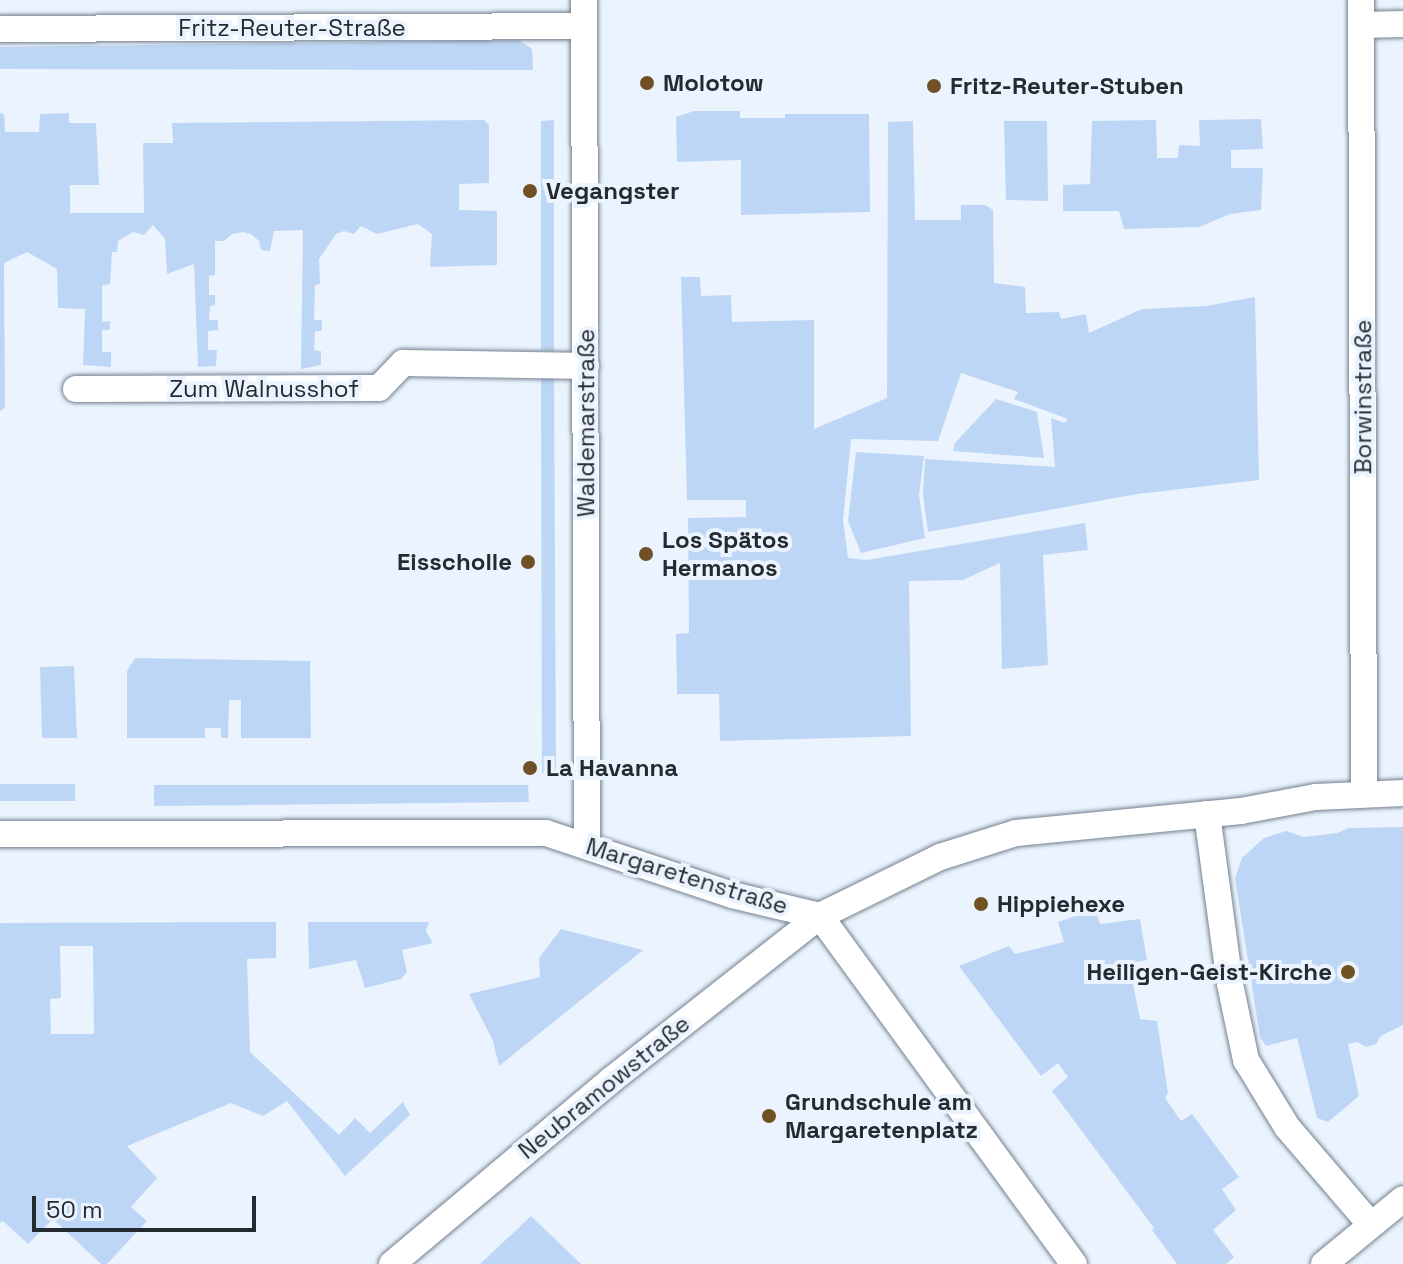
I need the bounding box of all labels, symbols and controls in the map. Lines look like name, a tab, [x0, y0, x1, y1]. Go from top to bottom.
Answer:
street label: Fritz-Reuter-Straße	[178, 14, 406, 42]
place label: Molotow	[663, 69, 764, 97]
place label: Fritz-Reuter-Stuben	[950, 72, 1184, 100]
marker: Molotow	[638, 74, 656, 92]
marker: Fritz-Reuter-Stuben	[925, 77, 943, 95]
place label: Vegangster	[546, 177, 679, 205]
marker: Vegangster	[521, 182, 539, 200]
street label: Borwinstraße	[1349, 320, 1377, 474]
street label: Waldemarstraße	[572, 329, 600, 517]
street label: Zum Walnusshof	[169, 375, 359, 403]
place label: Los Spätos Hermanos	[662, 526, 789, 582]
marker: Los Spätos Hermanos	[637, 545, 655, 563]
place label: Eisscholle	[397, 548, 512, 576]
marker: Eisscholle	[519, 553, 537, 571]
place label: La Havanna	[546, 754, 678, 782]
marker: La Havanna	[521, 759, 539, 777]
street label: Margaretenstraße	[583, 832, 791, 920]
place label: Hippiehexe	[997, 890, 1125, 918]
marker: Hippiehexe	[972, 895, 990, 913]
place label: Heiligen-Geist-Kirche	[1086, 958, 1332, 986]
marker: Heiligen-Geist-Kirche	[1339, 963, 1357, 981]
street label: Neubramowstraße	[512, 1009, 696, 1165]
place label: Grundschule am Margaretenplatz	[785, 1088, 978, 1144]
marker: Grundschule am Margaretenplatz	[760, 1107, 778, 1125]
scale bar	[36, 1180, 260, 1230]
text: 50 m	[46, 1194, 103, 1225]

